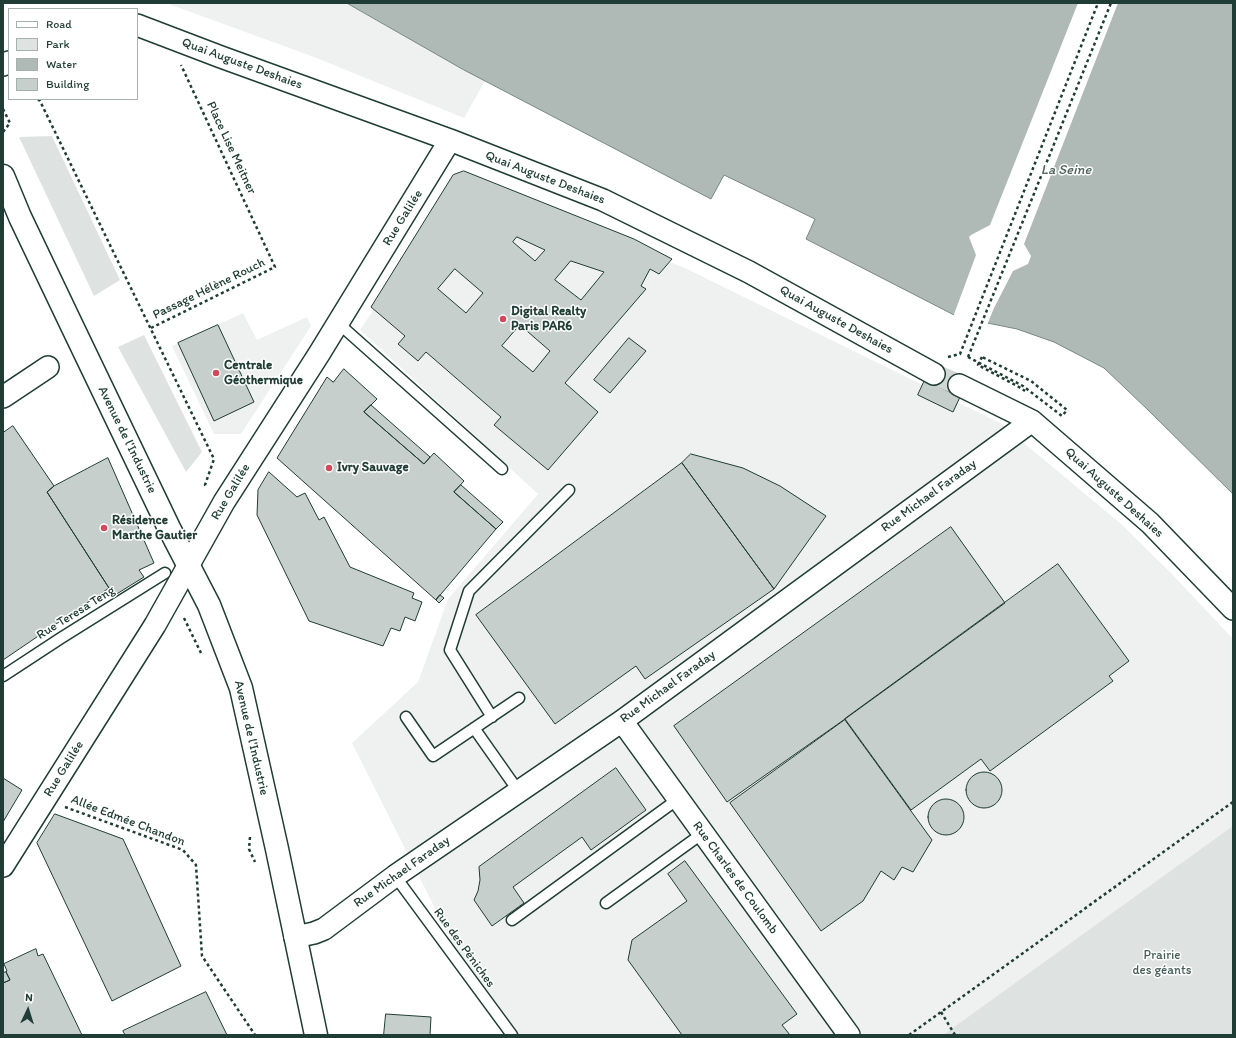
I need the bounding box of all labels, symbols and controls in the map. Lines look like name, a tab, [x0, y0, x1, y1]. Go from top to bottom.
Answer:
legend	[8, 8, 138, 100]
text: Road	[46, 17, 72, 31]
street label: Quai Auguste Deshaies	[180, 35, 304, 93]
text: Park	[46, 37, 70, 51]
text: Water	[46, 57, 77, 71]
text: Building	[46, 77, 89, 91]
street label: Place Lise Meitner	[203, 99, 259, 197]
street label: Quai Auguste Deshaies	[483, 148, 607, 208]
water label: La Seine	[1041, 162, 1091, 178]
street label: Rue Galilée	[380, 187, 426, 249]
street label: Passage Hélène Rouch	[150, 255, 268, 323]
street label: Quai Auguste Deshaies	[777, 282, 895, 358]
place label: Digital Realty Paris PAR6	[511, 304, 586, 335]
marker: Digital Realty Paris PAR6	[498, 314, 508, 324]
place label: Centrale Géothermique	[224, 358, 303, 389]
marker: Centrale Géothermique	[211, 368, 221, 378]
street label: Avenue de l'Industrie	[94, 384, 160, 496]
street label: Quai Auguste Deshaies	[1062, 445, 1166, 541]
street label: Rue Michael Faraday	[878, 456, 980, 536]
place label: Ivry Sauvage	[337, 460, 409, 476]
street label: Rue Galilée	[208, 461, 254, 523]
marker: Ivry Sauvage	[324, 463, 334, 473]
place label: Résidence Marthe Gautier	[112, 513, 197, 544]
marker: Résidence Marthe Gautier	[99, 523, 109, 533]
street label: Rue Teresa Teng	[34, 583, 118, 643]
street label: Rue Michael Faraday	[617, 647, 719, 727]
street label: Avenue de l'Industrie	[230, 679, 272, 797]
street label: Rue Galilée	[41, 738, 87, 800]
street label: Allée Edmée Chandon	[69, 792, 187, 850]
street label: Rue Charles de Coulomb	[689, 819, 781, 937]
street label: Rue Michael Faraday	[351, 833, 453, 911]
street label: Rue des Péniches	[430, 905, 498, 991]
park label: Prairie des géants	[1132, 948, 1192, 979]
north arrow	[8, 990, 48, 1030]
text: N	[25, 991, 33, 1004]

